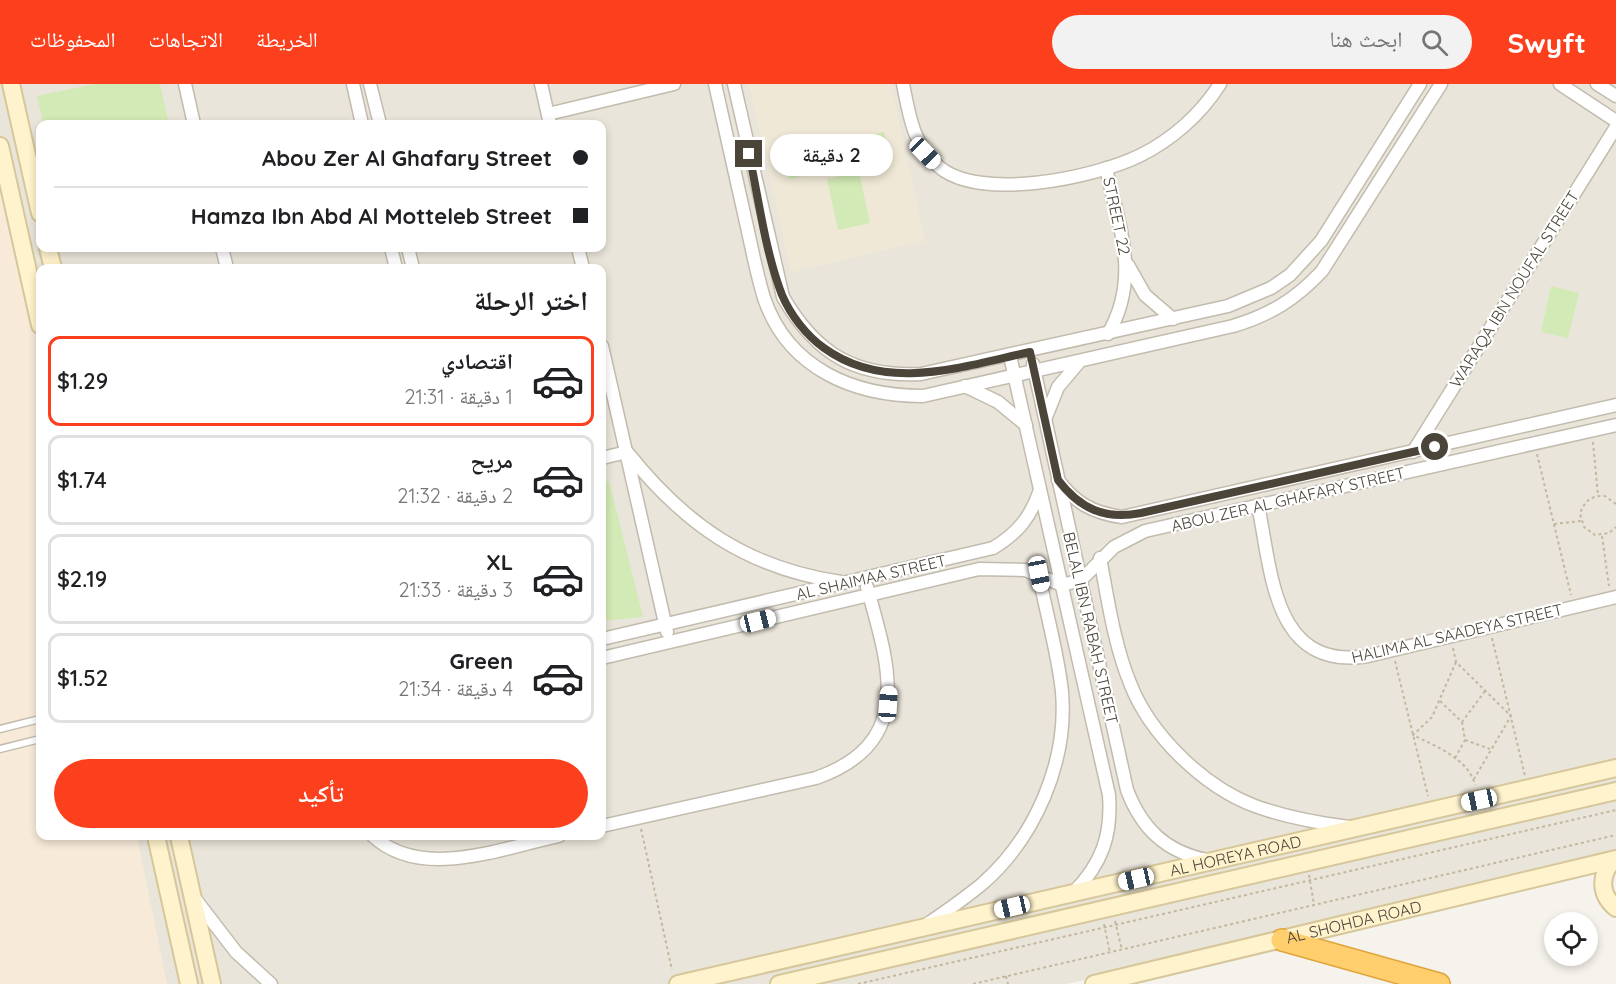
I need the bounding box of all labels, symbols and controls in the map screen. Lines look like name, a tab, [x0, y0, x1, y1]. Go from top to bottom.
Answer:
search box	[1052, 15, 1472, 69]
text: ابحث هنا	[1329, 25, 1403, 53]
text: Swyft	[1508, 25, 1586, 60]
text: المحفوظات	[30, 26, 115, 52]
text: الاتجاهات	[148, 26, 223, 52]
text: الخريطة	[256, 26, 318, 52]
icon: search	[1418, 26, 1451, 59]
callout: 2 دقيقة	[770, 133, 893, 175]
car	[906, 134, 944, 172]
route end	[735, 140, 762, 167]
text: 2 دقيقة	[802, 142, 861, 167]
text: Abou Zer Al Ghafary Street	[262, 144, 552, 172]
street label: STREET 22	[1099, 175, 1135, 257]
street label: WARAQA IBN NOUFAL STREET	[1445, 187, 1583, 391]
text: Hamza Ibn Abd Al Motteleb Street	[191, 202, 552, 230]
text: اختر الرحلة	[474, 283, 588, 317]
text: اقتصادي	[441, 347, 513, 375]
icon: car	[531, 354, 585, 408]
text: $1.29	[57, 367, 108, 395]
text: 1 دقيقة · 21:31	[405, 384, 513, 409]
route start	[1421, 433, 1448, 460]
text: مريح	[470, 446, 513, 474]
icon: car	[531, 453, 585, 507]
street label: ABOU ZER AL GHAFARY STREET	[1169, 462, 1407, 536]
text: $1.74	[57, 466, 107, 494]
text: 2 دقيقة · 21:32	[397, 483, 513, 508]
street label: BELAL IBN RABAH STREET	[1059, 530, 1123, 726]
text: XL	[486, 548, 513, 576]
street label: AL SHAIMAA STREET	[794, 550, 948, 604]
icon: car	[531, 552, 585, 606]
car	[1027, 555, 1051, 593]
text: $2.19	[57, 565, 107, 593]
text: 3 دقيقة · 21:33	[398, 577, 513, 602]
street label: HALIMA AL SAADEYA STREET	[1349, 599, 1565, 667]
car	[738, 608, 778, 634]
text: Green	[450, 647, 513, 675]
icon: car	[531, 651, 585, 705]
text: $1.52	[57, 664, 108, 692]
text: 4 دقيقة · 21:34	[398, 676, 513, 701]
car	[878, 685, 898, 723]
button: تأكيد	[54, 759, 588, 828]
car	[1460, 787, 1498, 813]
street label: AL HOREYA ROAD	[1168, 831, 1303, 880]
car	[1116, 866, 1156, 892]
car	[992, 894, 1032, 920]
street label: AL SHOHDA ROAD	[1284, 896, 1423, 948]
map controls	[1544, 912, 1598, 966]
button: locate	[1544, 912, 1598, 966]

